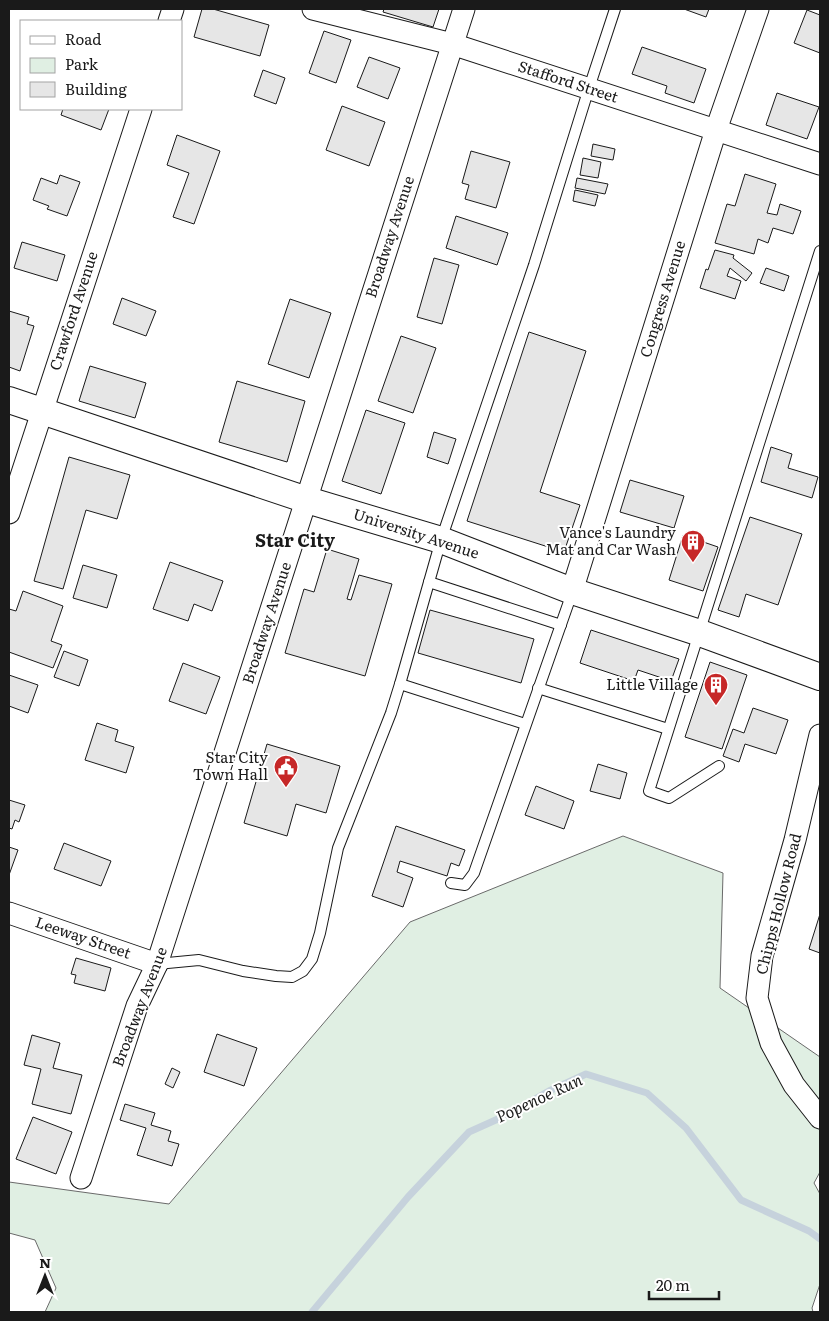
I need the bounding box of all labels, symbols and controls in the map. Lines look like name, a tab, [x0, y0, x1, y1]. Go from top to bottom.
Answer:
legend	[20, 20, 182, 110]
text: Road	[65, 27, 101, 50]
text: Park	[65, 52, 99, 75]
street label: Stafford Street	[515, 54, 622, 108]
text: Building	[65, 77, 127, 100]
street label: Broadway Avenue	[358, 172, 419, 300]
street label: Congress Avenue	[633, 237, 690, 360]
street label: Crawford Avenue	[42, 248, 103, 373]
street label: University Avenue	[351, 501, 483, 564]
place label: Vance's Laundry Mat and Car Wash	[545, 520, 676, 560]
district label: Star City	[255, 526, 335, 553]
building icon: Vance's Laundry Mat and Car Wash	[680, 529, 706, 563]
street label: Broadway Avenue	[235, 558, 296, 686]
place label: Little Village	[606, 672, 698, 695]
building icon: Little Village	[703, 672, 729, 706]
place label: Star City Town Hall	[193, 745, 268, 785]
public building icon: Star City Town Hall	[273, 754, 299, 788]
street label: Chipps Hollow Road	[749, 831, 806, 977]
street label: Leeway Street	[33, 910, 134, 964]
street label: Broadway Avenue	[105, 943, 172, 1070]
water label: Popenoe Run	[492, 1066, 586, 1128]
north arrow	[20, 1251, 70, 1301]
text: N	[39, 1252, 51, 1272]
scale bar	[649, 1268, 719, 1300]
text: 20 m	[656, 1273, 690, 1296]

